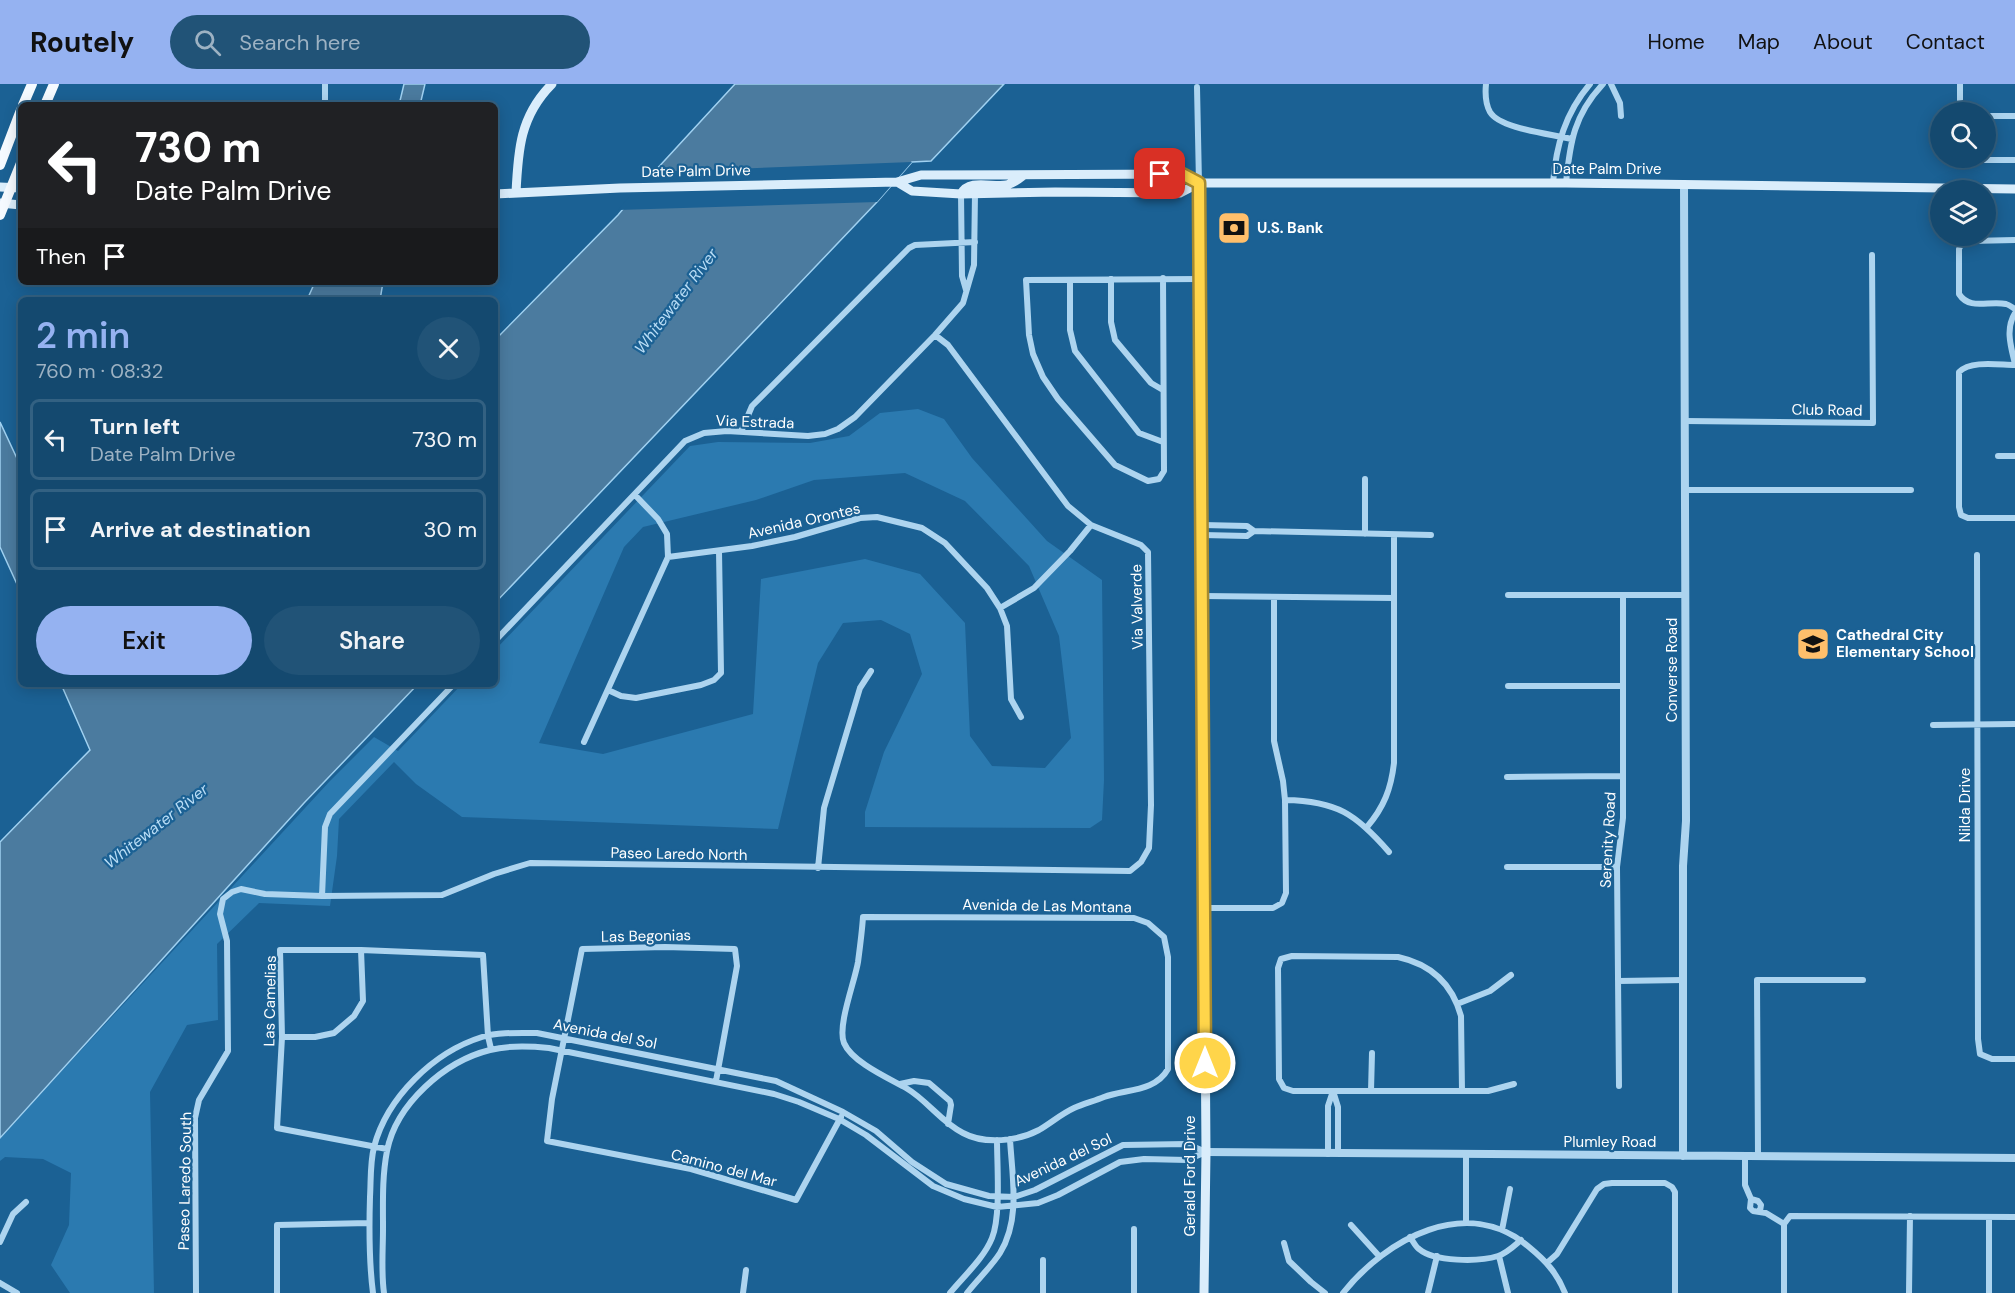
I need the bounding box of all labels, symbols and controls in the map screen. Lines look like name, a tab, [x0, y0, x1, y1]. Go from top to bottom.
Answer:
search box	[170, 15, 590, 69]
text: Routely	[30, 24, 134, 61]
icon: search	[191, 26, 224, 59]
text: Search here	[239, 28, 361, 57]
text: Home	[1647, 28, 1705, 56]
text: Map	[1738, 28, 1780, 56]
text: About	[1813, 28, 1873, 56]
text: Contact	[1906, 28, 1985, 56]
map controls	[1930, 102, 1996, 246]
button: search	[1930, 102, 1996, 168]
text: 730 m	[135, 120, 261, 175]
icon: left	[36, 126, 114, 204]
pin	[1134, 148, 1185, 199]
icon: arrive	[1143, 157, 1176, 190]
street label: Date Palm Drive	[1552, 159, 1662, 179]
street label: Date Palm Drive	[641, 160, 751, 182]
text: Date Palm Drive	[135, 173, 332, 208]
button: layers	[1930, 180, 1996, 246]
bank icon: U.S. Bank	[1216, 210, 1252, 246]
place label: U.S. Bank	[1257, 218, 1324, 238]
icon: arrive	[98, 240, 131, 273]
text: Then	[36, 242, 86, 271]
water label: Whitewater River	[629, 243, 723, 358]
text: 2 min	[36, 312, 130, 359]
button: close	[417, 317, 480, 380]
text: 760 m · 08:32	[36, 358, 163, 384]
street label: Club Road	[1791, 399, 1863, 421]
street label: Via Estrada	[715, 411, 795, 433]
text: Turn left	[90, 412, 180, 441]
icon: left	[39, 423, 72, 456]
text: 730 m	[412, 425, 477, 454]
text: Date Palm Drive	[90, 441, 236, 467]
street label: Avenida Orontes	[746, 498, 862, 544]
icon: arrive	[39, 513, 72, 546]
text: Arrive at destination	[90, 515, 311, 544]
text: 30 m	[423, 515, 477, 544]
street label: Via Valverde	[1126, 564, 1148, 650]
button: Exit	[36, 606, 252, 675]
button: Share	[264, 606, 480, 675]
street label: Converse Road	[1662, 618, 1682, 722]
place label: Cathedral City Elementary School	[1836, 625, 1974, 662]
school or university icon: Cathedral City Elementary School	[1795, 626, 1831, 662]
street label: Nilda Drive	[1955, 768, 1975, 842]
water label: Whitewater River	[100, 778, 213, 873]
street label: Serenity Road	[1595, 791, 1621, 889]
street label: Paseo Laredo North	[610, 843, 748, 865]
street label: Avenida de Las Montana	[962, 895, 1132, 917]
street label: Las Begonias	[601, 925, 691, 947]
street label: Las Camelias	[259, 955, 281, 1047]
street label: Avenida del Sol	[551, 1014, 659, 1054]
position arrow	[1173, 1031, 1237, 1095]
street label: Paseo Laredo South	[174, 1112, 196, 1250]
street label: Gerald Ford Drive	[1180, 1115, 1200, 1237]
street label: Avenida del Sol	[1011, 1129, 1115, 1191]
street label: Plumley Road	[1564, 1132, 1656, 1152]
street label: Camino del Mar	[669, 1144, 780, 1192]

